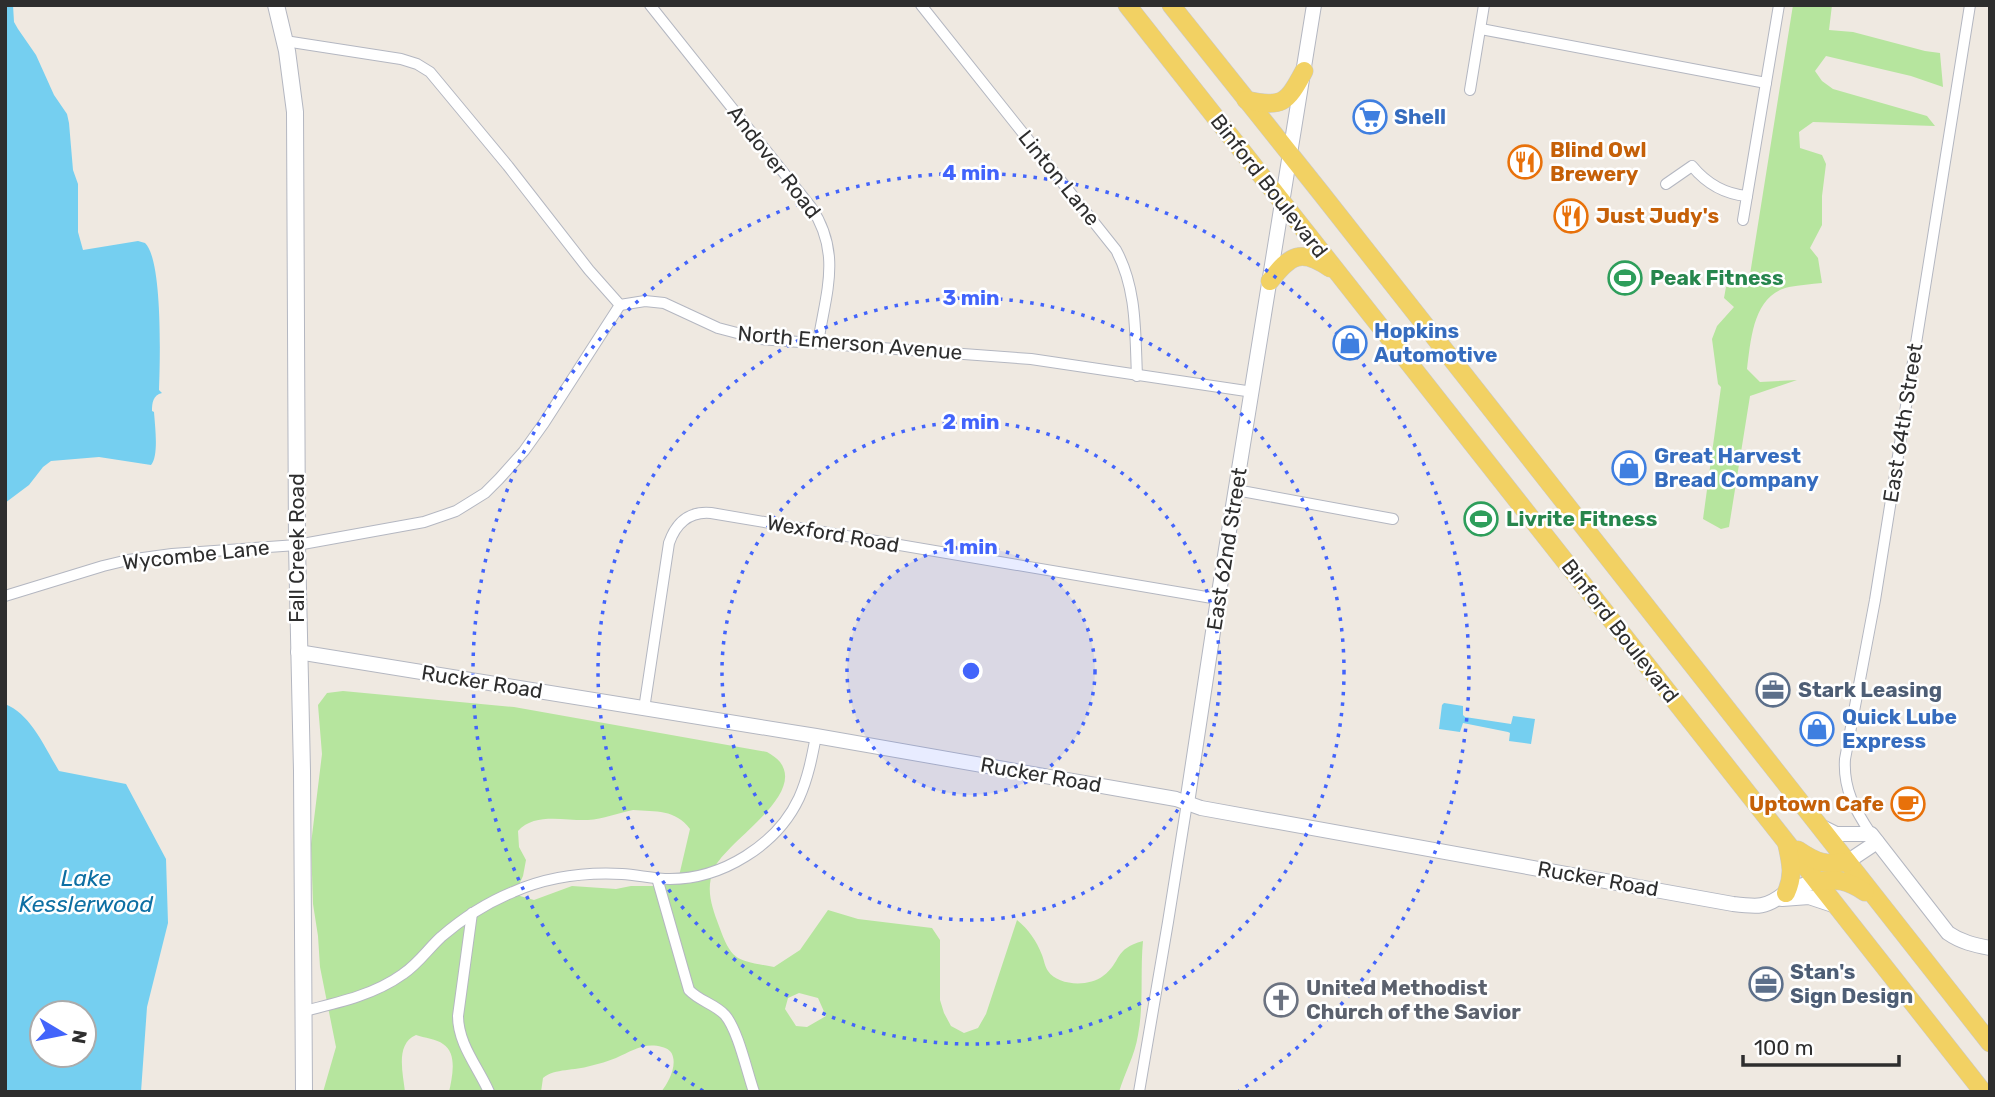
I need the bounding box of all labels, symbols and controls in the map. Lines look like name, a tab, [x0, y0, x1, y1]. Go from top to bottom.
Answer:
supermarket icon: Shell	[1351, 98, 1389, 136]
street label: Andover Road	[723, 100, 826, 223]
place label: Shell	[1394, 104, 1446, 129]
street label: Binford Boulevard	[1206, 109, 1333, 262]
street label: Linton Lane	[1013, 125, 1105, 230]
place label: Blind Owl Brewery	[1550, 137, 1647, 186]
restaurant icon: Blind Owl Brewery	[1506, 143, 1544, 181]
text: 4 min	[942, 160, 1000, 185]
restaurant icon: Just Judy's	[1552, 197, 1590, 235]
place label: Just Judy's	[1596, 203, 1719, 228]
sports icon: Peak Fitness	[1606, 259, 1644, 297]
place label: Peak Fitness	[1650, 265, 1784, 290]
text: 3 min	[942, 285, 1000, 310]
place label: Hopkins Automotive	[1374, 318, 1497, 367]
street label: North Emerson Avenue	[737, 320, 963, 365]
shop icon: Hopkins Automotive	[1331, 324, 1369, 362]
street label: East 64th Street	[1878, 341, 1927, 504]
text: 2 min	[943, 409, 999, 434]
place label: Great Harvest Bread Company	[1654, 443, 1819, 492]
shop icon: Great Harvest Bread Company	[1610, 449, 1648, 487]
street label: East 62nd Street	[1201, 466, 1252, 632]
street label: Fall Creek Road	[284, 473, 309, 623]
sports icon: Livrite Fitness	[1462, 500, 1500, 538]
place label: Livrite Fitness	[1506, 506, 1657, 531]
street label: Wexford Road	[765, 510, 901, 557]
street label: Wycombe Lane	[121, 534, 271, 575]
text: 1 min	[944, 534, 998, 559]
street label: Binford Boulevard	[1557, 554, 1684, 707]
centre of rings	[959, 659, 983, 683]
street label: Rucker Road	[420, 660, 545, 703]
office icon: Stark Leasing	[1754, 671, 1792, 709]
place label: Stark Leasing	[1798, 677, 1942, 702]
place label: Quick Lube Express	[1842, 704, 1957, 753]
shop icon: Quick Lube Express	[1798, 710, 1836, 748]
street label: Rucker Road	[979, 752, 1104, 797]
cafe icon: Uptown Cafe	[1889, 785, 1927, 823]
place label: Uptown Cafe	[1749, 791, 1884, 816]
street label: Rucker Road	[1536, 856, 1661, 901]
water label: Lake Kesslerwood	[19, 864, 154, 918]
place label: Stan's Sign Design	[1790, 959, 1913, 1008]
office icon: Stan's Sign Design	[1747, 965, 1785, 1003]
place label: United Methodist Church of the Savior	[1306, 975, 1521, 1024]
church icon: United Methodist Church of the Savior	[1262, 981, 1300, 1019]
north arrow	[28, 999, 98, 1069]
scale bar	[1743, 1024, 1899, 1068]
text: N	[67, 1028, 92, 1046]
text: 100 m	[1754, 1035, 1813, 1060]

